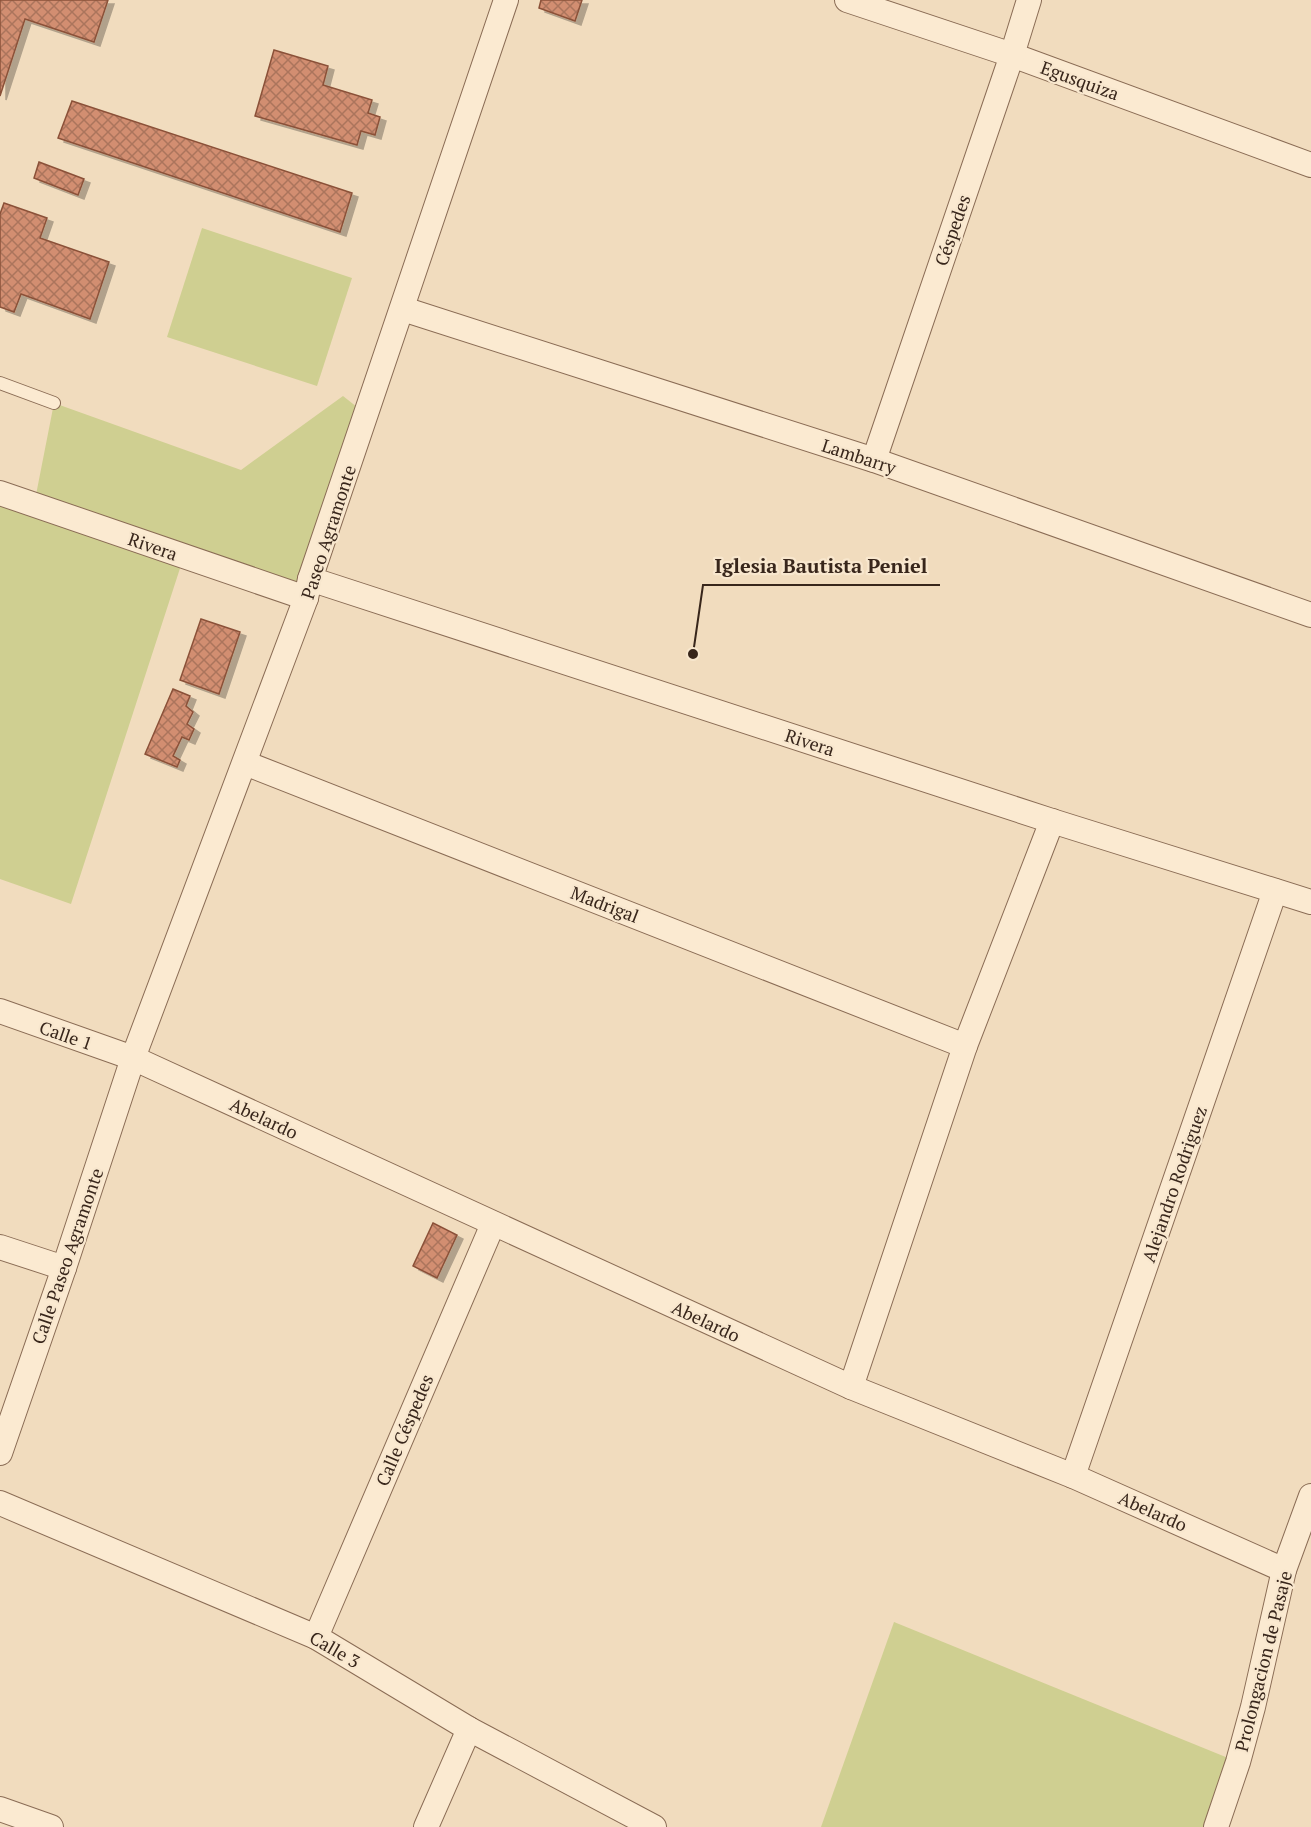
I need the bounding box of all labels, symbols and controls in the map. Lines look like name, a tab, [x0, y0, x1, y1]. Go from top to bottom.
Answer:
street label: Egusquiza	[1038, 55, 1122, 105]
street label: Céspedes	[929, 191, 975, 269]
street label: Lambarry	[819, 433, 900, 480]
street label: Paseo Agramonte	[295, 462, 361, 602]
street label: Rivera	[125, 526, 181, 566]
callout: Iglesia Bautista Peniel	[703, 547, 940, 585]
text: Iglesia Bautista Peniel	[715, 552, 928, 579]
street label: Rivera	[782, 723, 838, 761]
street label: Madrigal	[568, 880, 642, 928]
street label: Calle 1	[36, 1015, 96, 1055]
street label: Abelardo	[226, 1092, 302, 1144]
street label: Alejandro Rodriguez	[1136, 1103, 1212, 1265]
street label: Calle Paseo Agramonte	[26, 1165, 108, 1347]
street label: Abelardo	[668, 1295, 744, 1347]
street label: Calle Céspedes	[370, 1371, 438, 1489]
street label: Abelardo	[1115, 1485, 1191, 1537]
street label: Prolongacion de Pasaje	[1229, 1568, 1297, 1754]
street label: Calle 3	[305, 1625, 365, 1673]

